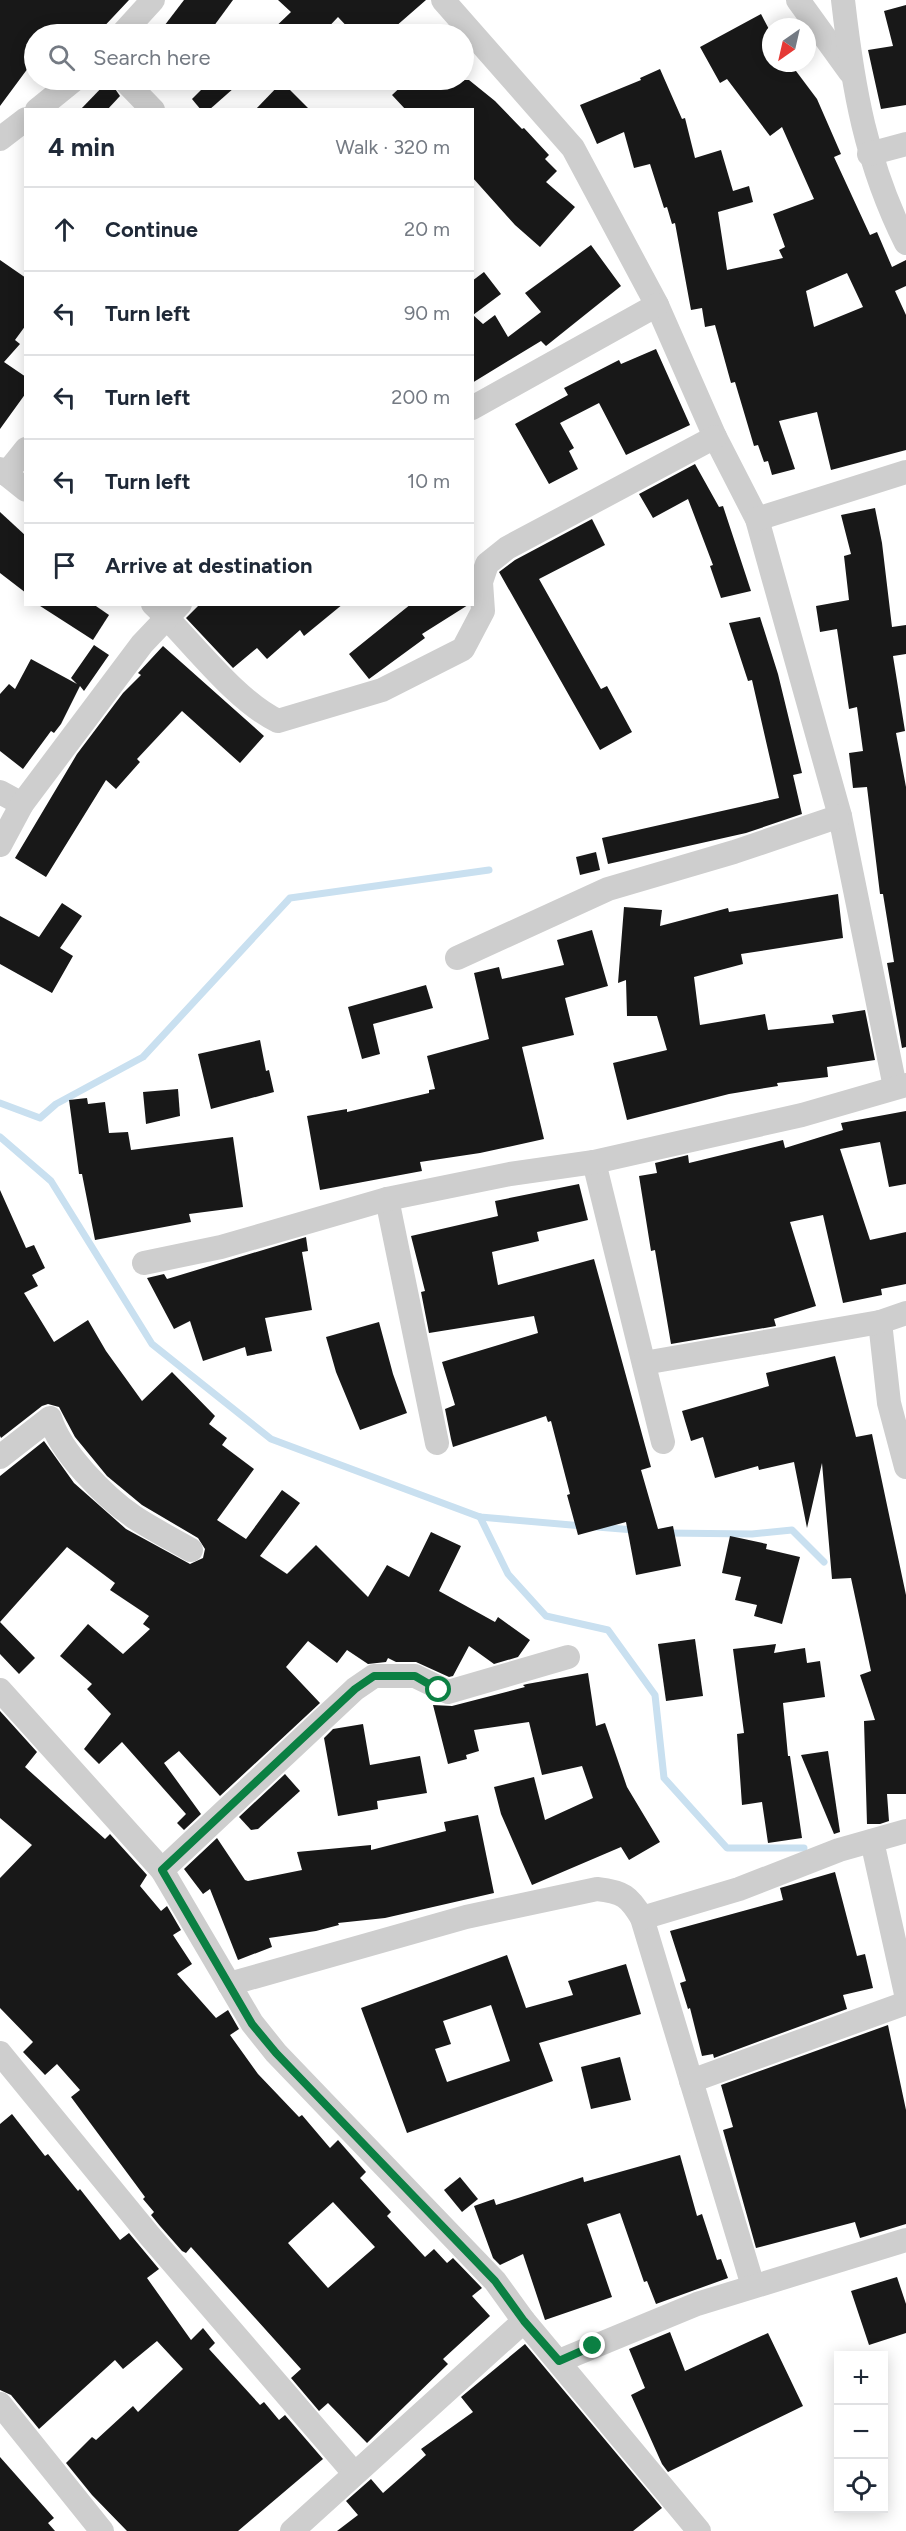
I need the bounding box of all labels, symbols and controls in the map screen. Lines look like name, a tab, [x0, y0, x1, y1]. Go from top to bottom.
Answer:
north arrow	[762, 18, 816, 72]
search box	[24, 24, 474, 90]
icon: search	[45, 41, 78, 74]
text: Search here	[93, 44, 211, 71]
text: 4 min	[48, 131, 115, 163]
text: Walk · 320 m	[336, 135, 450, 159]
icon: ahead	[48, 213, 81, 246]
text: Continue	[105, 216, 198, 243]
text: 20 m	[404, 217, 450, 241]
icon: left	[48, 297, 81, 330]
text: Turn left	[105, 300, 191, 327]
text: 90 m	[404, 301, 450, 325]
icon: left	[48, 381, 81, 414]
text: Turn left	[105, 384, 191, 411]
text: 200 m	[391, 385, 450, 409]
icon: left	[48, 465, 81, 498]
text: Turn left	[105, 468, 191, 495]
text: 10 m	[407, 469, 450, 493]
icon: arrive	[48, 549, 81, 582]
text: Arrive at destination	[105, 552, 313, 579]
route start	[425, 1676, 451, 1702]
route end	[579, 2332, 605, 2358]
map controls	[834, 2351, 888, 2513]
button: +	[834, 2351, 888, 2405]
button: −	[834, 2405, 888, 2459]
button: locate	[834, 2459, 888, 2513]

